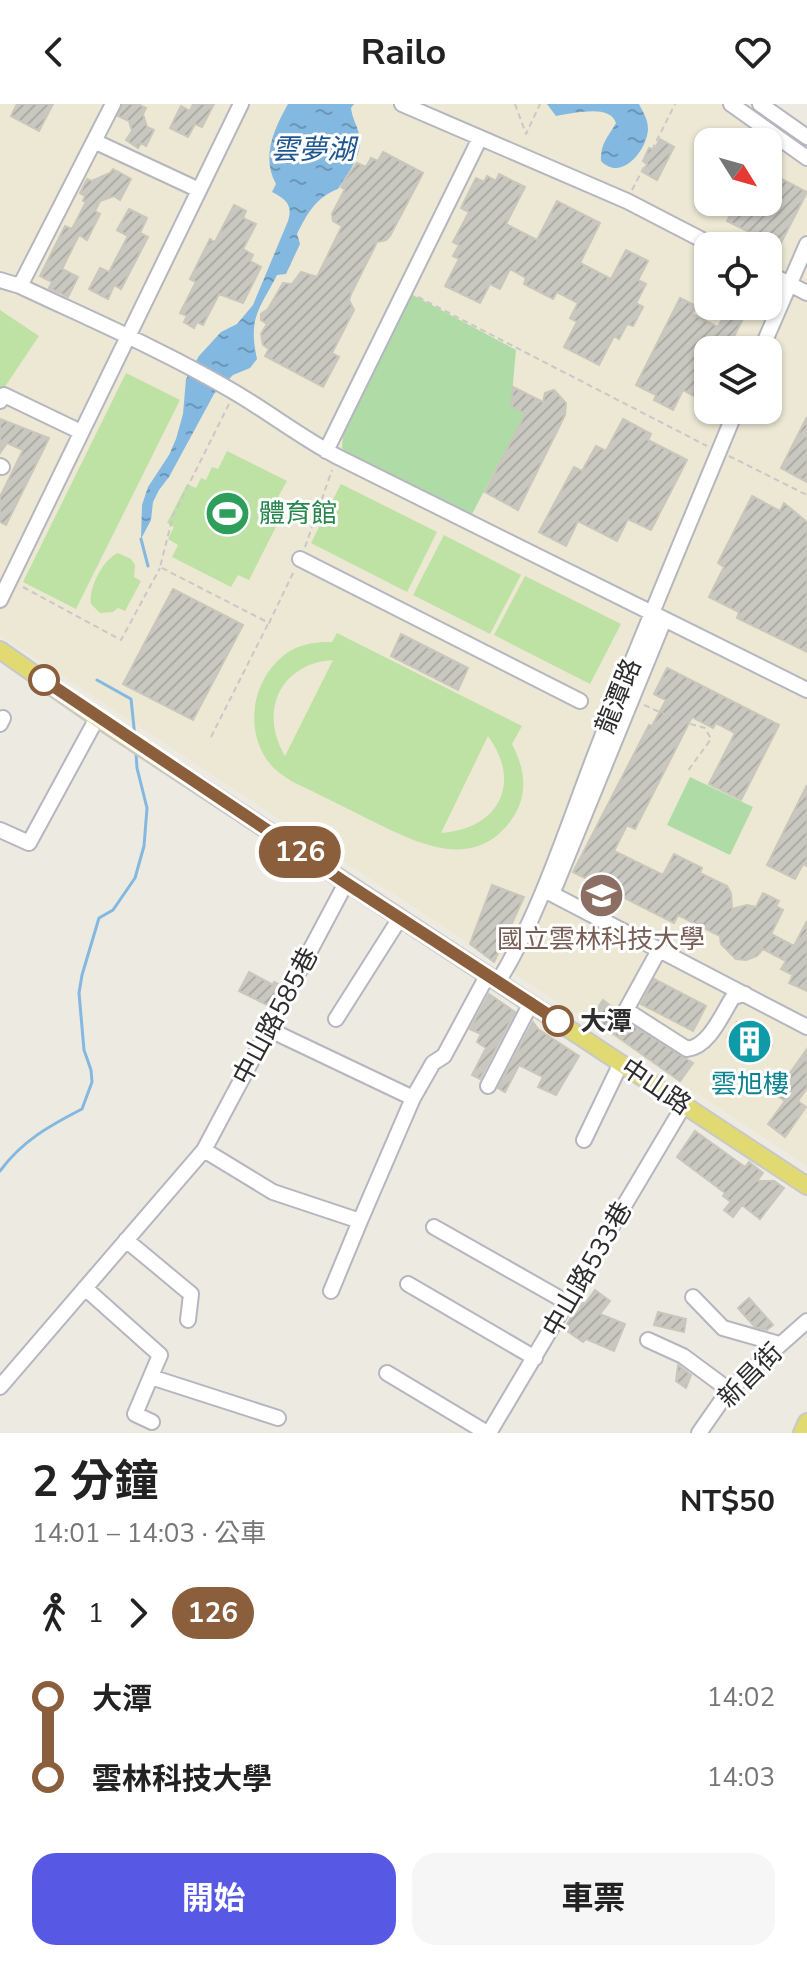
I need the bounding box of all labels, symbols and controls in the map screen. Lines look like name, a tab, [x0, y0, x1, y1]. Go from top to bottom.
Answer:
text: Railo	[361, 28, 446, 77]
icon: back	[32, 30, 76, 74]
icon: heart	[731, 30, 775, 74]
north arrow	[694, 128, 782, 216]
map controls	[694, 128, 782, 424]
water label: 雲夢湖	[271, 131, 359, 169]
button: locate	[694, 232, 782, 320]
button: layers	[694, 336, 782, 424]
sports icon: 體育館	[204, 489, 252, 537]
place label: 體育館	[259, 496, 337, 531]
street label: 龍潭路	[588, 653, 649, 739]
unlabelled marker	[29, 665, 59, 695]
line badge: 126	[254, 826, 346, 878]
text: 126	[275, 833, 325, 871]
school or university icon: 國立雲林科技大學	[577, 872, 625, 920]
place label: 國立雲林科技大學	[497, 922, 705, 957]
street label: 中山路585巷	[225, 941, 326, 1091]
place label: 大潭	[580, 1004, 632, 1039]
marker: 大潭	[543, 1006, 573, 1036]
building icon: 雲旭樓	[726, 1017, 774, 1065]
street label: 中山路	[614, 1050, 698, 1123]
place label: 雲旭樓	[711, 1067, 789, 1102]
street label: 中山路533巷	[535, 1195, 640, 1343]
street label: 新昌街	[710, 1335, 790, 1415]
text: 2 分鐘	[32, 1452, 158, 1512]
text: NT$50	[680, 1481, 775, 1522]
text: 14:01 – 14:03 · 公車	[32, 1516, 266, 1551]
icon: walk	[32, 1591, 76, 1635]
icon: forward	[116, 1591, 160, 1635]
text: 126	[188, 1594, 238, 1632]
text: 1	[88, 1596, 104, 1631]
text: 大潭	[92, 1679, 152, 1720]
text: 14:02	[707, 1680, 775, 1715]
text: 雲林科技大學	[92, 1759, 272, 1800]
text: 14:03	[707, 1760, 775, 1795]
button: 開始	[32, 1853, 396, 1945]
button: 車票	[412, 1853, 775, 1945]

